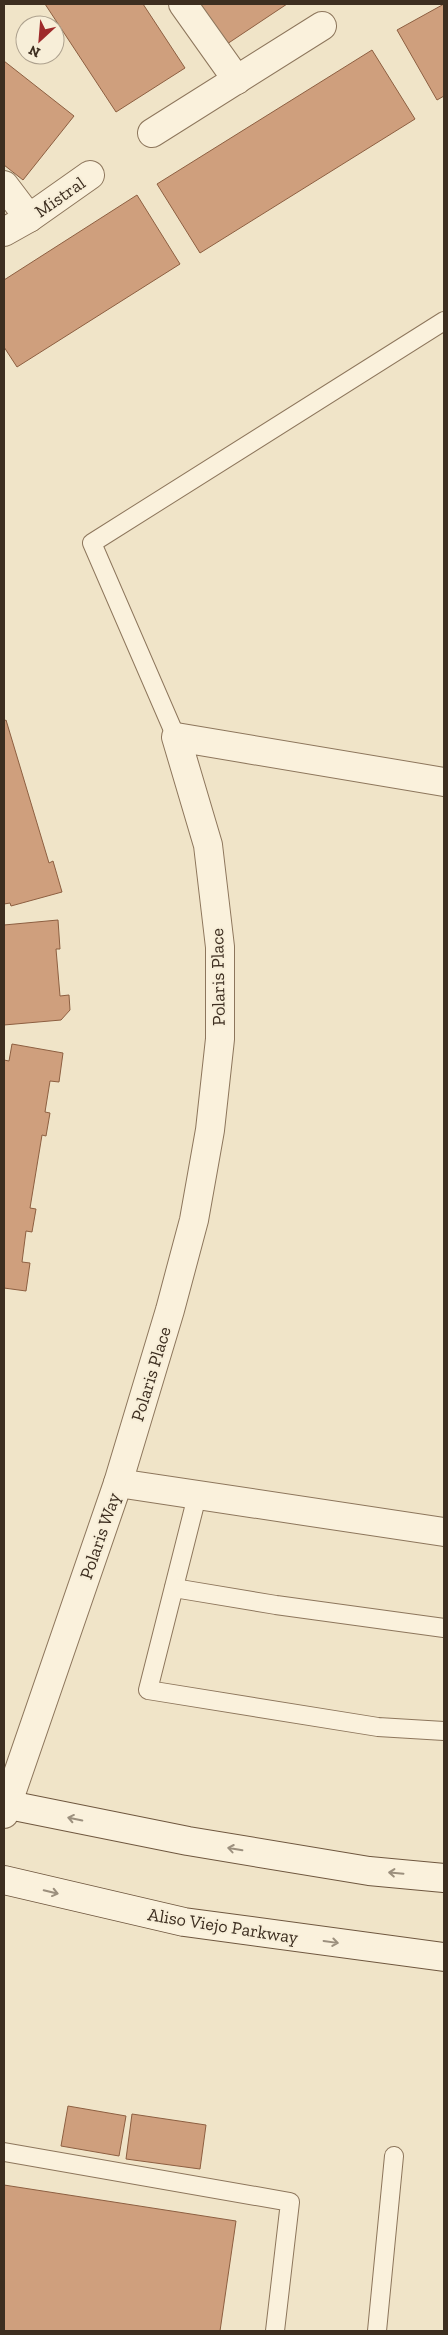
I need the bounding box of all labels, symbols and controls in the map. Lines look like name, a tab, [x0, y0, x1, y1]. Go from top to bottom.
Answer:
north arrow	[15, 15, 65, 65]
text: N	[26, 41, 43, 61]
street label: Mistral	[31, 172, 90, 222]
street label: Polaris Place	[206, 928, 230, 1026]
street label: Polaris Place	[126, 1324, 176, 1424]
street label: Polaris Way	[75, 1489, 125, 1582]
one-way arrow	[68, 1813, 84, 1823]
one-way arrow	[227, 1844, 243, 1854]
one-way arrow	[388, 1868, 404, 1878]
one-way arrow	[43, 1888, 59, 1898]
street label: Aliso Viejo Parkway	[146, 1903, 300, 1949]
one-way arrow	[323, 1937, 339, 1947]

